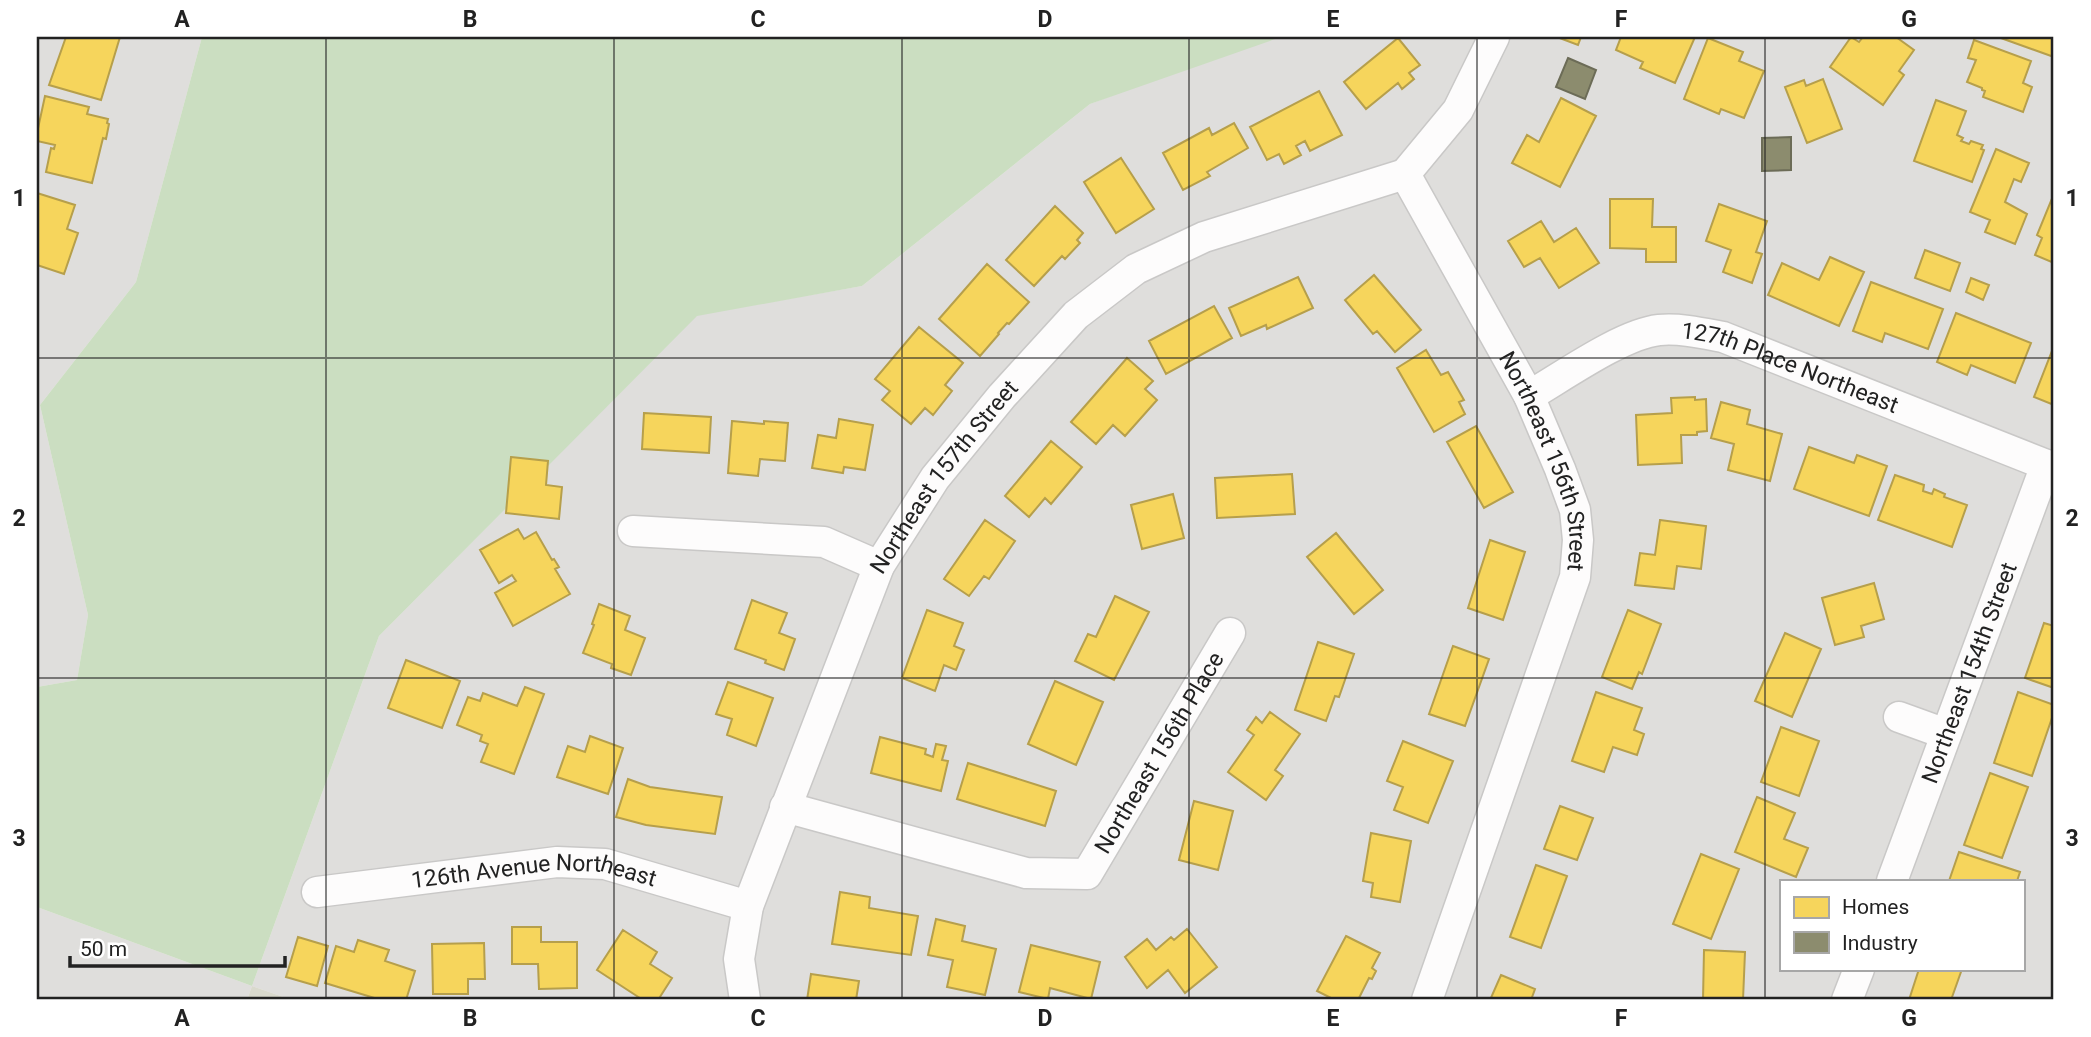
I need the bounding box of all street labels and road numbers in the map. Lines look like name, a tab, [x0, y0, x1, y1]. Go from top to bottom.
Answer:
street label: 127th Place Northeast	[1680, 317, 1902, 419]
street label: Northeast 156th Street	[1493, 347, 1591, 572]
street label: Northeast 157th Street	[865, 375, 1024, 579]
street label: Northeast 154th Street	[1916, 559, 2023, 787]
street label: Northeast 156th Place	[1089, 647, 1230, 858]
street label: 126th Avenue Northeast	[410, 849, 660, 894]

